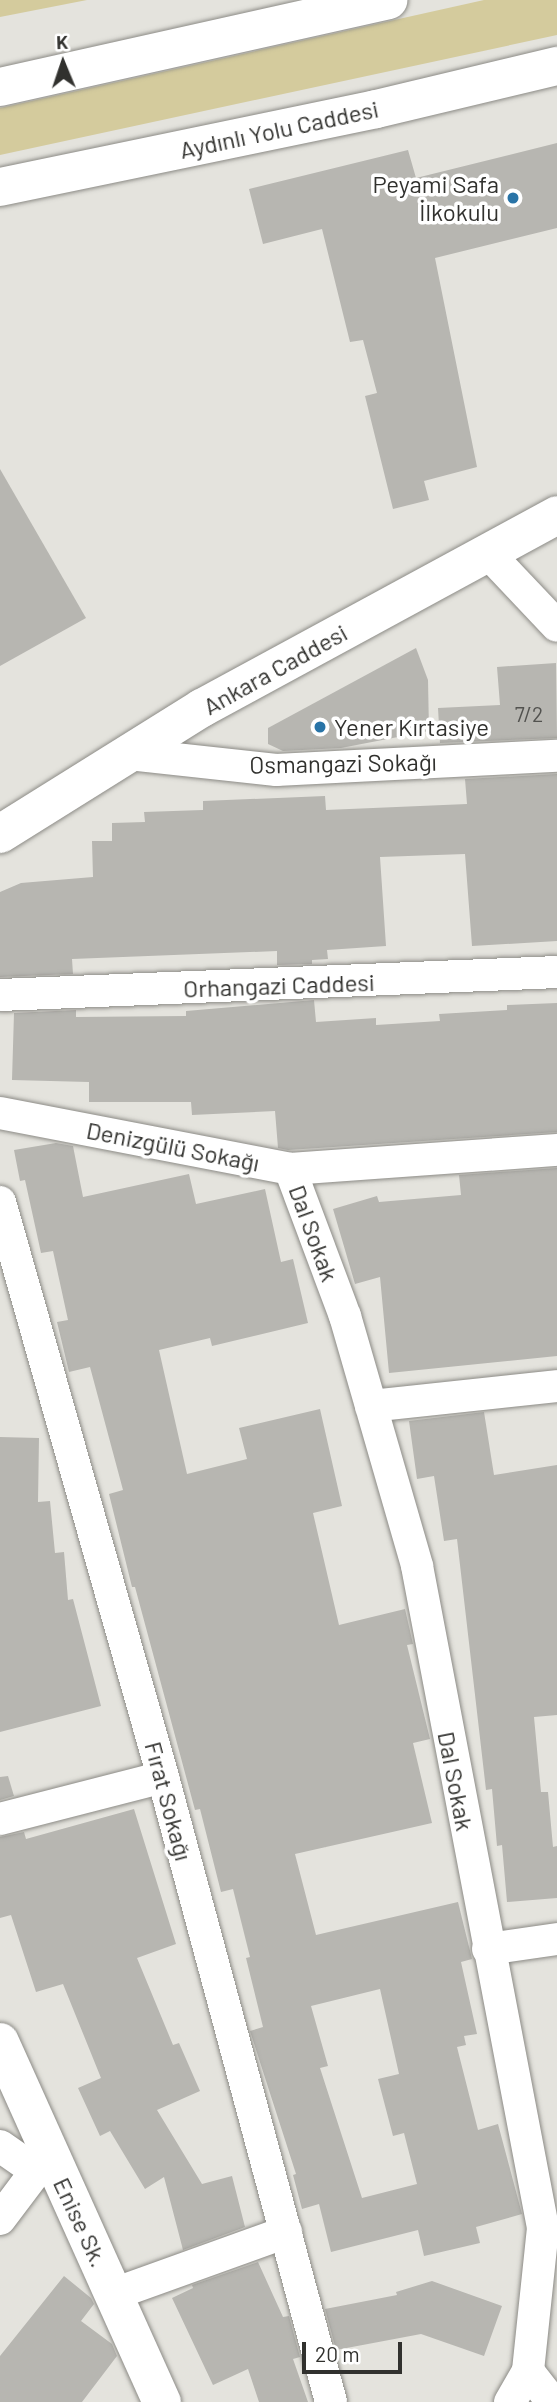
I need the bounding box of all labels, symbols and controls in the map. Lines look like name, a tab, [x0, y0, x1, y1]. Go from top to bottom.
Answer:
north arrow	[28, 28, 98, 98]
text: K	[56, 30, 69, 53]
street label: Aydınlı Yolu Caddesi	[177, 94, 381, 164]
place label: Peyami Safa İlkokulu	[372, 170, 499, 226]
marker: Peyami Safa İlkokulu	[505, 190, 521, 206]
street label: Ankara Caddesi	[198, 618, 352, 720]
house number: 7/2	[515, 701, 543, 727]
place label: Yener Kırtasiye	[334, 713, 489, 741]
marker: Yener Kırtasiye	[312, 719, 328, 735]
street label: Osmangazi Sokağı	[249, 747, 437, 779]
street label: Orhangazi Caddesi	[183, 967, 375, 1003]
street label: Denizgülü Sokağı	[84, 1115, 262, 1177]
street label: Dal Sokak	[283, 1181, 345, 1285]
street label: Dal Sokak	[432, 1729, 480, 1833]
street label: Fırat Sokağı	[139, 1738, 199, 1864]
street label: Enise Sk.	[48, 2173, 114, 2271]
scale bar	[305, 2328, 405, 2372]
text: 20 m	[315, 2341, 360, 2366]

